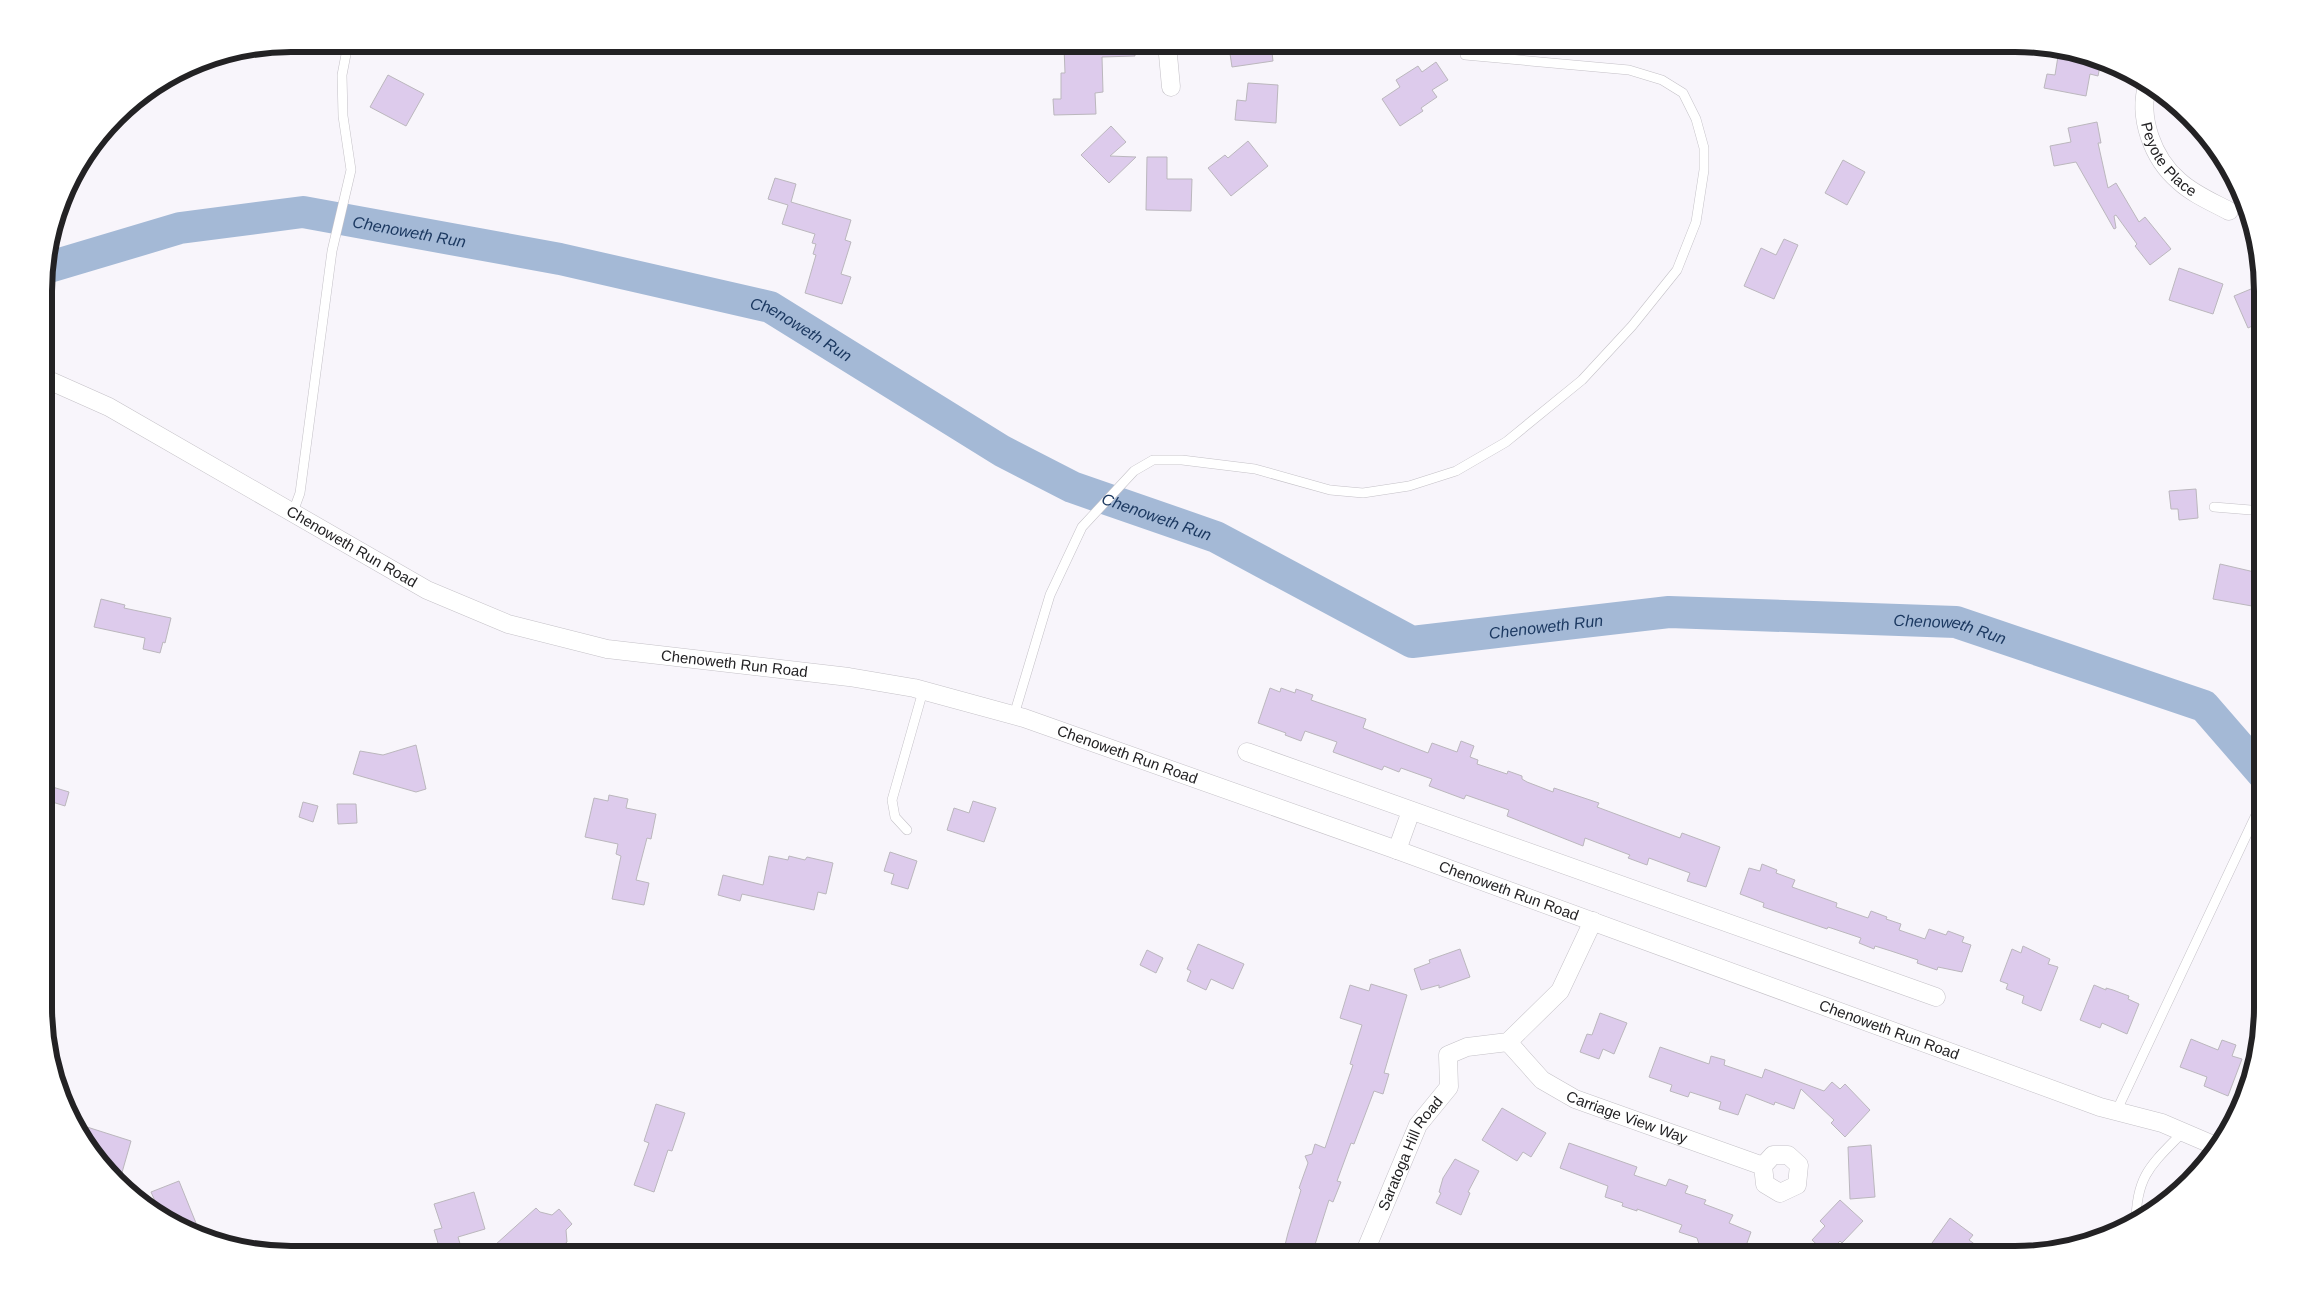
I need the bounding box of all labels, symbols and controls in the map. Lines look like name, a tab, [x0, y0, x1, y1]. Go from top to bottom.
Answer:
street label: Peyote Place	[2138, 120, 2200, 200]
water label: Chenoweth Run	[351, 213, 467, 251]
water label: Chenoweth Run	[749, 295, 855, 365]
water label: Chenoweth Run	[1100, 490, 1214, 544]
street label: Chenoweth Run Road	[284, 502, 420, 590]
water label: Chenoweth Run	[1488, 612, 1604, 642]
water label: Chenoweth Run	[1893, 612, 2008, 647]
street label: Chenoweth Run Road	[660, 646, 809, 680]
street label: Chenoweth Run Road	[1055, 721, 1200, 787]
street label: Chenoweth Run Road	[1437, 857, 1581, 924]
street label: Chenoweth Run Road	[1817, 996, 1962, 1063]
street label: Carriage View Way	[1563, 1087, 1690, 1147]
street label: Saratoga Hill Road	[1374, 1093, 1446, 1213]

